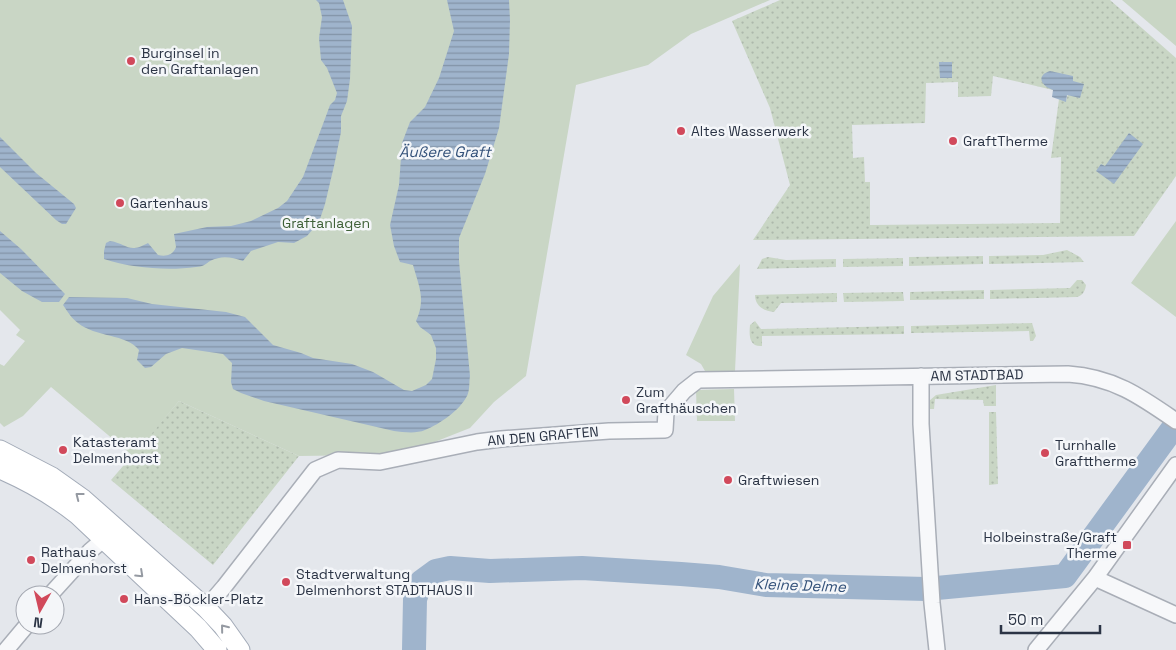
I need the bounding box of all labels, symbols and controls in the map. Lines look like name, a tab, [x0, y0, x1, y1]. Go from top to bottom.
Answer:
place label: Burginsel in den Graftanlagen	[141, 44, 259, 78]
marker: Burginsel in den Graftanlagen	[125, 55, 137, 67]
place label: Altes Wasserwerk	[691, 122, 810, 140]
marker: Altes Wasserwerk	[675, 125, 687, 137]
place label: GraftTherme	[963, 132, 1048, 150]
marker: GraftTherme	[947, 135, 959, 147]
water label: Äußere Graft	[399, 142, 493, 161]
place label: Gartenhaus	[130, 194, 208, 212]
marker: Gartenhaus	[114, 197, 126, 209]
park label: Graftanlagen	[282, 214, 370, 232]
street label: AM STADTBAD	[930, 365, 1024, 385]
place label: Zum Grafthäuschen	[636, 383, 737, 417]
marker: Zum Grafthäuschen	[620, 394, 632, 406]
street label: AN DEN GRAFTEN	[487, 422, 599, 450]
place label: Katasteramt Delmenhorst	[73, 433, 159, 467]
place label: Turnhalle Grafttherme	[1055, 436, 1137, 470]
marker: Katasteramt Delmenhorst	[57, 444, 69, 456]
marker: Turnhalle Grafttherme	[1039, 447, 1051, 459]
place label: Graftwiesen	[738, 471, 819, 489]
marker: Graftwiesen	[722, 474, 734, 486]
one-way arrow	[75, 493, 85, 502]
place label: Holbeinstraße/Graft Therme	[983, 528, 1117, 562]
marker: Holbeinstraße/Graft Therme	[1121, 539, 1133, 551]
place label: Rathaus Delmenhorst	[41, 543, 127, 577]
marker: Rathaus Delmenhorst	[25, 554, 37, 566]
place label: Stadtverwaltung Delmenhorst STADTHAUS II	[296, 565, 473, 599]
one-way arrow	[134, 568, 143, 577]
water label: Kleine Delme	[754, 574, 847, 596]
marker: Stadtverwaltung Delmenhorst STADTHAUS II	[280, 576, 292, 588]
north arrow	[15, 585, 65, 635]
place label: Hans-Böckler-Platz	[134, 590, 264, 608]
marker: Hans-Böckler-Platz	[118, 593, 130, 605]
scale bar	[1001, 602, 1100, 634]
text: 50 m	[1008, 610, 1043, 629]
text: N	[32, 613, 44, 632]
one-way arrow	[222, 625, 230, 634]

